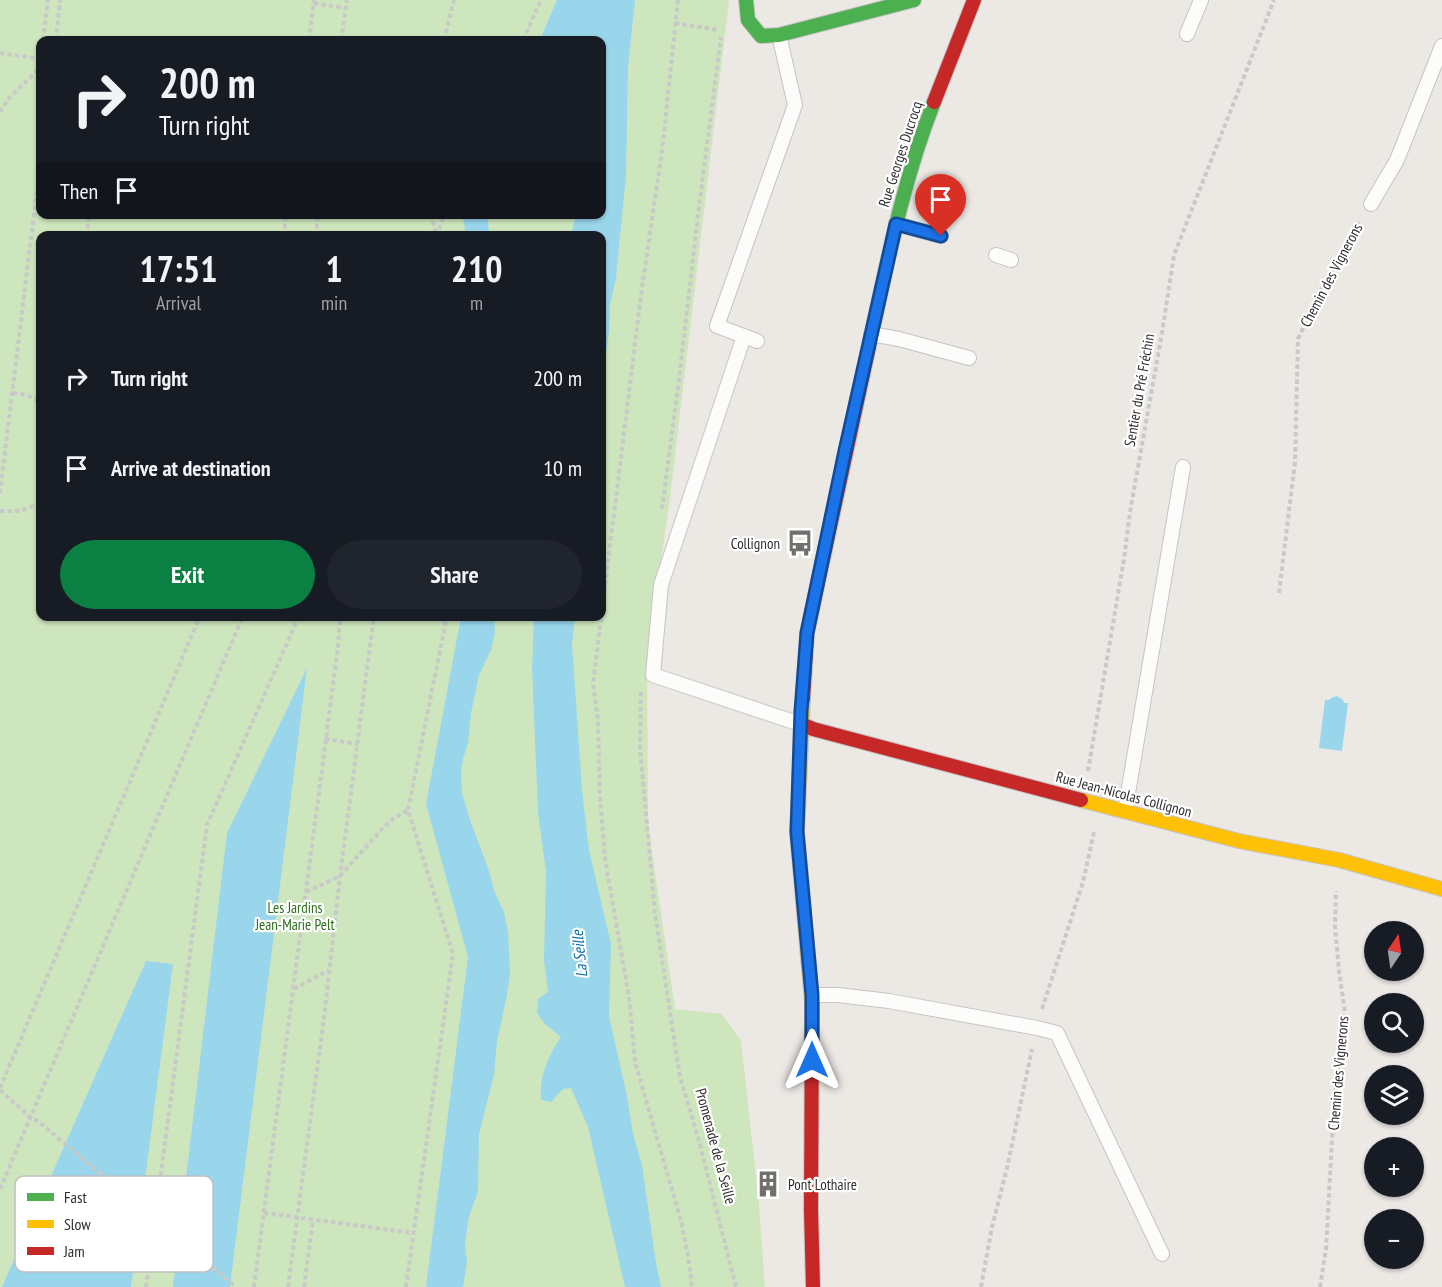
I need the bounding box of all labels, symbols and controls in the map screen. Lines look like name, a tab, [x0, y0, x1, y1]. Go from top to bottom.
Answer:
text: 200 m	[159, 55, 256, 110]
icon: right	[60, 60, 138, 138]
street label: Rue Georges Ducrocq	[874, 99, 926, 209]
text: Turn right	[159, 108, 250, 142]
icon: arrive	[110, 174, 143, 207]
pin	[915, 174, 966, 236]
text: Then	[60, 177, 98, 205]
icon: arrive	[924, 183, 957, 216]
street label: Chemin des Vignerons	[1296, 220, 1366, 330]
text: 17:51	[140, 245, 217, 292]
text: 1	[325, 245, 343, 292]
text: 210	[451, 245, 502, 292]
text: Arrival	[156, 290, 201, 316]
text: min	[321, 290, 347, 316]
text: m	[470, 290, 483, 316]
street label: Sentier du Pré Fréchin	[1120, 332, 1158, 448]
icon: right	[60, 362, 93, 395]
text: Turn right	[111, 364, 188, 392]
text: 200 m	[533, 364, 582, 392]
icon: arrive	[60, 452, 93, 485]
text: Arrive at destination	[111, 454, 271, 482]
text: 10 m	[543, 454, 582, 482]
bus stop icon: Collignon	[785, 528, 815, 558]
place label: Collignon	[731, 534, 780, 553]
button: Exit	[60, 540, 315, 609]
button: Share	[327, 540, 582, 609]
street label: Rue Jean-Nicolas Collignon	[1054, 767, 1194, 821]
park label: Les Jardins Jean-Marie Pelt	[254, 898, 335, 934]
north arrow	[1364, 921, 1424, 981]
map controls	[1364, 921, 1424, 1269]
water label: La Seille	[566, 928, 591, 979]
button: search	[1364, 993, 1424, 1053]
street label: Chemin des Vignerons	[1324, 1015, 1352, 1131]
position arrow	[780, 1028, 844, 1092]
button: layers	[1364, 1065, 1424, 1125]
street label: Promenade de la Seille	[691, 1086, 741, 1206]
button: +	[1364, 1137, 1424, 1197]
building icon: Pont Lothaire	[753, 1169, 783, 1199]
place label: Pont Lothaire	[788, 1175, 857, 1194]
legend	[15, 1176, 213, 1272]
text: Fast	[64, 1187, 87, 1207]
button: −	[1364, 1209, 1424, 1269]
text: Slow	[64, 1214, 91, 1234]
text: Jam	[63, 1241, 85, 1261]

